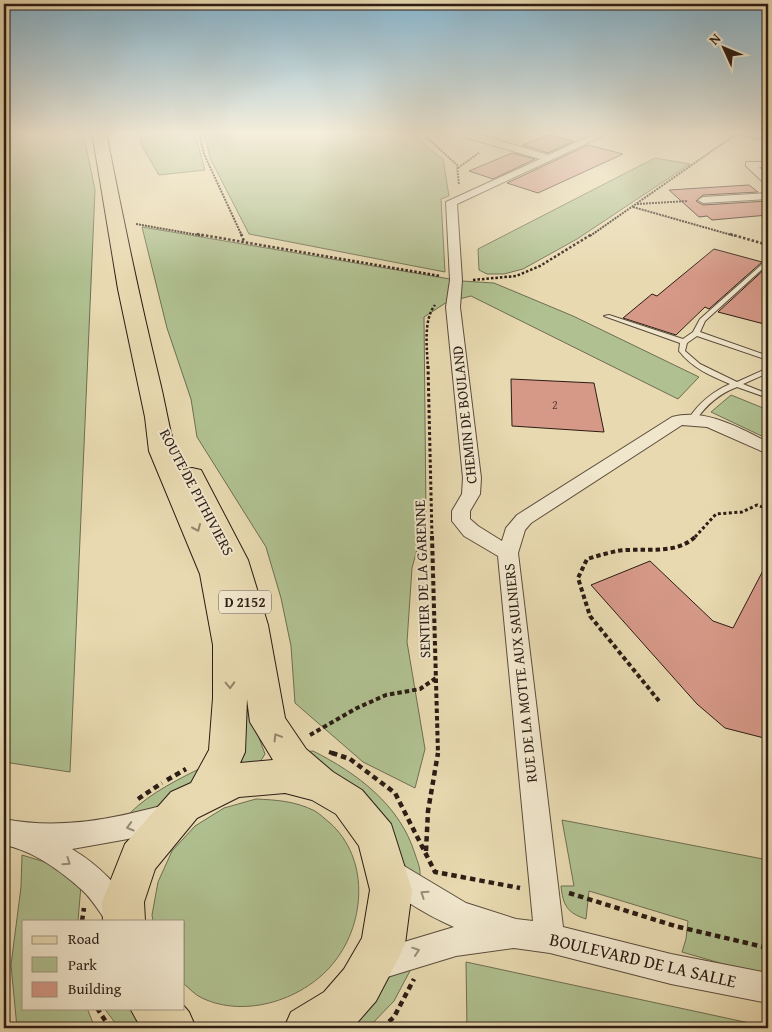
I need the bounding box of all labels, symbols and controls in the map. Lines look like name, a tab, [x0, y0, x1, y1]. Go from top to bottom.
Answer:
north arrow	[700, 22, 750, 72]
text: N	[704, 28, 726, 49]
street label: CHEMIN DE BOULAND	[446, 345, 482, 485]
house number: 2	[552, 396, 558, 413]
street label: ROUTE DE PITHIVIERS	[155, 425, 239, 559]
street label: SENTIER DE LA GARENNE	[409, 499, 435, 658]
one-way arrow	[190, 523, 201, 532]
street label: RUE DE LA MOTTE AUX SAULNIERS	[498, 562, 542, 784]
road number: D 2152	[219, 590, 271, 614]
one-way arrow	[225, 682, 235, 689]
one-way arrow	[273, 733, 283, 742]
one-way arrow	[125, 821, 134, 832]
one-way arrow	[61, 856, 71, 865]
one-way arrow	[420, 891, 429, 901]
legend	[22, 920, 185, 1010]
street label: BOULEVARD DE LA SALLE	[547, 925, 739, 995]
text: Road	[68, 928, 99, 949]
one-way arrow	[411, 947, 420, 957]
text: Park	[68, 954, 97, 975]
text: Building	[68, 978, 122, 999]

